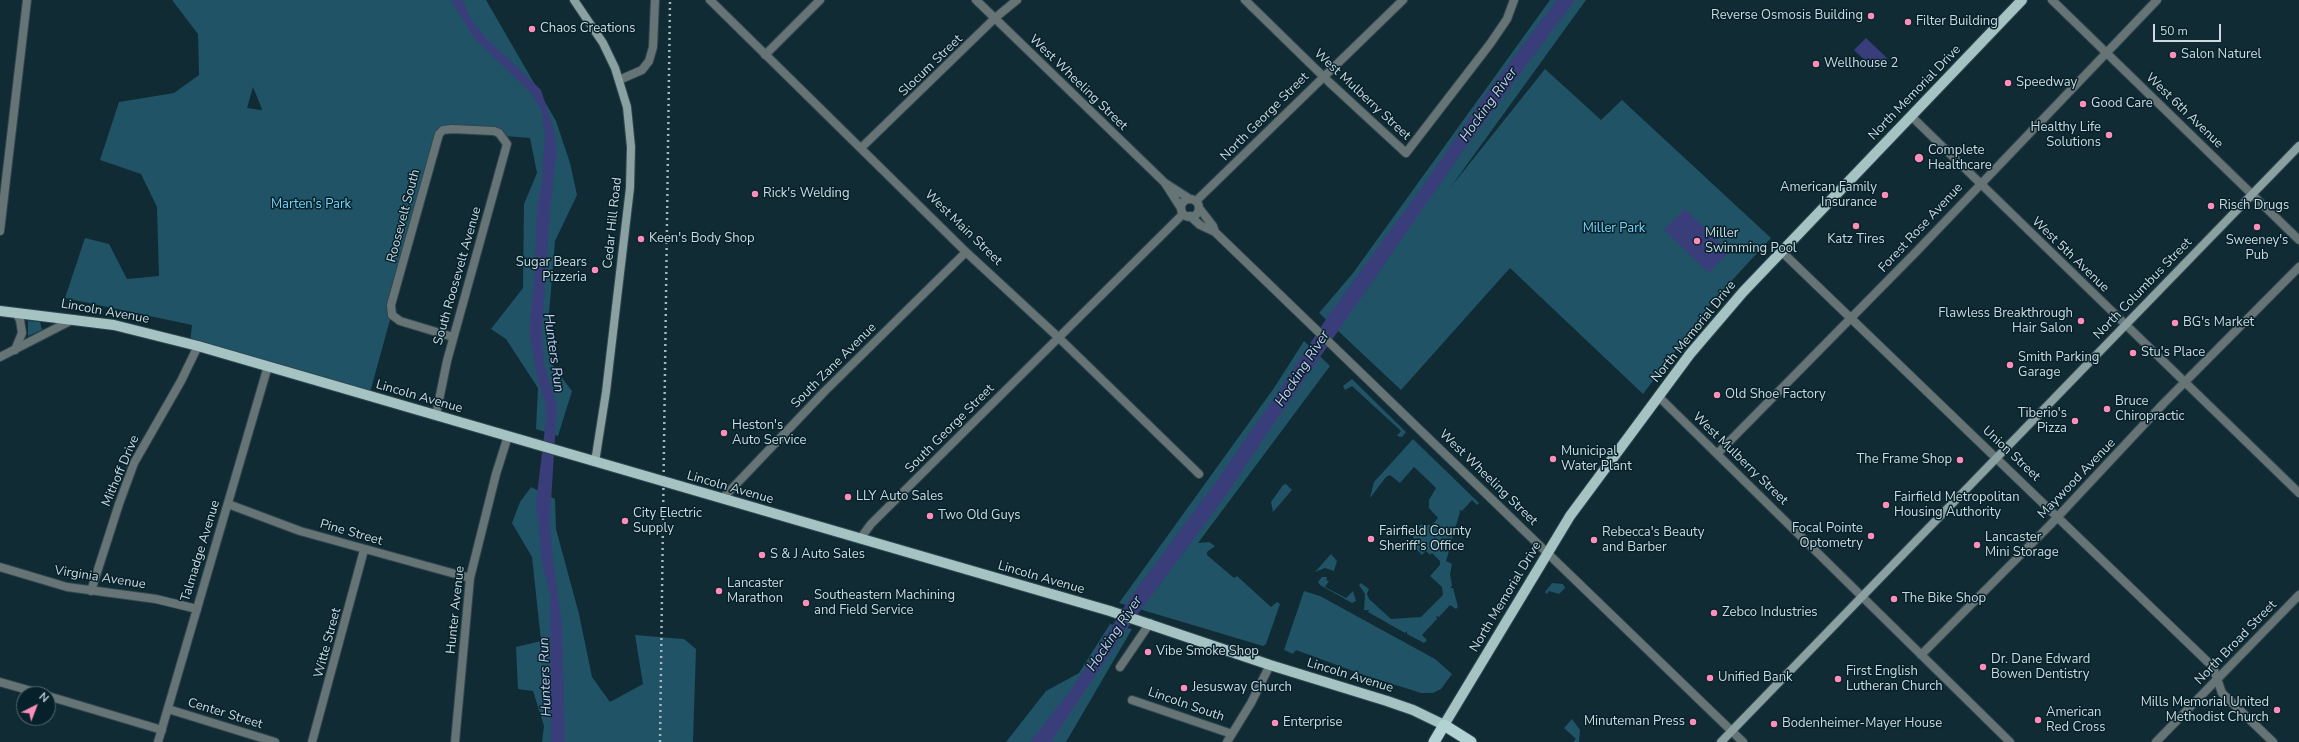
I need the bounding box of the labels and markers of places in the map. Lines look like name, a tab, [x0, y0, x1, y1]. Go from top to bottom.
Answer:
place label: Reverse Osmosis Building	[1711, 8, 1863, 24]
marker: Reverse Osmosis Building	[1866, 11, 1876, 21]
place label: Filter Building	[1916, 14, 1998, 30]
marker: Filter Building	[1903, 17, 1913, 27]
place label: Chaos Creations	[540, 21, 635, 37]
marker: Chaos Creations	[527, 24, 537, 34]
place label: Salon Naturel	[2181, 47, 2261, 63]
marker: Salon Naturel	[2168, 50, 2178, 60]
place label: Wellhouse 2	[1824, 56, 1898, 72]
marker: Wellhouse 2	[1811, 59, 1821, 69]
place label: Speedway	[2016, 75, 2077, 91]
marker: Speedway	[2003, 78, 2013, 88]
place label: Good Care	[2091, 96, 2153, 112]
marker: Good Care	[2078, 99, 2088, 109]
place label: Healthy Life Solutions	[2031, 120, 2101, 151]
marker: Healthy Life Solutions	[2104, 130, 2114, 140]
place label: Complete Healthcare	[1928, 143, 1992, 174]
marker: Complete Healthcare	[1913, 152, 1925, 164]
place label: American Family Insurance	[1780, 180, 1877, 211]
place label: Rick's Welding	[763, 186, 850, 202]
marker: Rick's Welding	[750, 189, 760, 199]
marker: American Family Insurance	[1880, 190, 1890, 200]
place label: Risch Drugs	[2219, 198, 2289, 214]
marker: Risch Drugs	[2206, 201, 2216, 211]
marker: Katz Tires	[1851, 221, 1861, 231]
marker: Sweeney's Pub	[2252, 222, 2262, 232]
place label: Miller Swimming Pool	[1705, 226, 1797, 257]
place label: Keen's Body Shop	[649, 231, 754, 247]
place label: Katz Tires	[1827, 232, 1885, 248]
place label: Sweeney's Pub	[2226, 233, 2288, 264]
marker: Keen's Body Shop	[636, 234, 646, 244]
marker: Miller Swimming Pool	[1692, 236, 1702, 246]
place label: Sugar Bears Pizzeria	[516, 255, 587, 286]
marker: Sugar Bears Pizzeria	[590, 265, 600, 275]
place label: Flawless Breakthrough Hair Salon	[1938, 306, 2073, 337]
place label: BG's Market	[2183, 315, 2254, 331]
marker: Flawless Breakthrough Hair Salon	[2076, 316, 2086, 326]
marker: BG's Market	[2170, 318, 2180, 328]
place label: Stu's Place	[2141, 345, 2205, 361]
marker: Stu's Place	[2128, 348, 2138, 358]
place label: Smith Parking Garage	[2018, 350, 2099, 381]
marker: Smith Parking Garage	[2005, 360, 2015, 370]
place label: Old Shoe Factory	[1725, 387, 1826, 403]
marker: Old Shoe Factory	[1712, 390, 1722, 400]
place label: Bruce Chiropractic	[2115, 394, 2185, 425]
marker: Bruce Chiropractic	[2102, 404, 2112, 414]
place label: Tiberio's Pizza	[2018, 406, 2067, 437]
marker: Tiberio's Pizza	[2070, 416, 2080, 426]
place label: Heston's Auto Service	[732, 418, 806, 449]
marker: Heston's Auto Service	[719, 428, 729, 438]
place label: Municipal Water Plant	[1561, 444, 1632, 475]
place label: The Frame Shop	[1856, 452, 1952, 468]
marker: Municipal Water Plant	[1548, 454, 1558, 464]
marker: The Frame Shop	[1955, 455, 1965, 465]
place label: LLY Auto Sales	[856, 489, 943, 505]
place label: Fairfield Metropolitan Housing Authority	[1894, 490, 2020, 521]
marker: LLY Auto Sales	[843, 492, 853, 502]
marker: Fairfield Metropolitan Housing Authority	[1881, 500, 1891, 510]
place label: City Electric Supply	[633, 506, 702, 537]
place label: Two Old Guys	[938, 508, 1021, 524]
marker: Two Old Guys	[925, 511, 935, 521]
marker: City Electric Supply	[620, 516, 630, 526]
place label: Focal Pointe Optometry	[1792, 521, 1863, 552]
place label: Fairfield County Sheriff's Office	[1379, 524, 1471, 555]
place label: Rebecca's Beauty and Barber	[1602, 525, 1704, 556]
place label: Lancaster Mini Storage	[1985, 530, 2059, 561]
marker: Focal Pointe Optometry	[1866, 531, 1876, 541]
marker: Fairfield County Sheriff's Office	[1366, 534, 1376, 544]
marker: Rebecca's Beauty and Barber	[1589, 535, 1599, 545]
marker: Lancaster Mini Storage	[1972, 540, 1982, 550]
place label: S & J Auto Sales	[770, 547, 865, 563]
marker: S & J Auto Sales	[757, 550, 767, 560]
place label: Lancaster Marathon	[727, 576, 783, 607]
marker: Lancaster Marathon	[714, 586, 724, 596]
place label: Southeastern Machining and Field Service	[814, 588, 955, 619]
place label: The Bike Shop	[1902, 591, 1986, 607]
marker: The Bike Shop	[1889, 594, 1899, 604]
marker: Southeastern Machining and Field Service	[801, 598, 811, 608]
place label: Zebco Industries	[1722, 605, 1818, 621]
marker: Zebco Industries	[1709, 608, 1719, 618]
place label: Vibe Smoke Shop	[1156, 644, 1259, 660]
marker: Vibe Smoke Shop	[1143, 647, 1153, 657]
place label: Dr. Dane Edward Bowen Dentistry	[1991, 652, 2090, 683]
marker: Dr. Dane Edward Bowen Dentistry	[1978, 662, 1988, 672]
place label: First English Lutheran Church	[1846, 664, 1943, 695]
place label: Unified Bank	[1718, 670, 1793, 686]
marker: Unified Bank	[1705, 673, 1715, 683]
marker: First English Lutheran Church	[1833, 674, 1843, 684]
place label: Jesusway Church	[1192, 680, 1292, 696]
marker: Jesusway Church	[1179, 683, 1189, 693]
place label: Mills Memorial United Methodist Church	[2141, 695, 2269, 726]
place label: American Red Cross	[2046, 705, 2105, 736]
marker: Mills Memorial United Methodist Church	[2272, 705, 2282, 715]
place label: Minuteman Press	[1584, 714, 1685, 730]
place label: Enterprise	[1283, 715, 1342, 731]
marker: American Red Cross	[2033, 715, 2043, 725]
place label: Bodenheimer-Mayer House	[1782, 716, 1942, 732]
marker: Minuteman Press	[1688, 717, 1698, 727]
marker: Enterprise	[1270, 718, 1280, 728]
marker: Bodenheimer-Mayer House	[1769, 719, 1779, 729]

